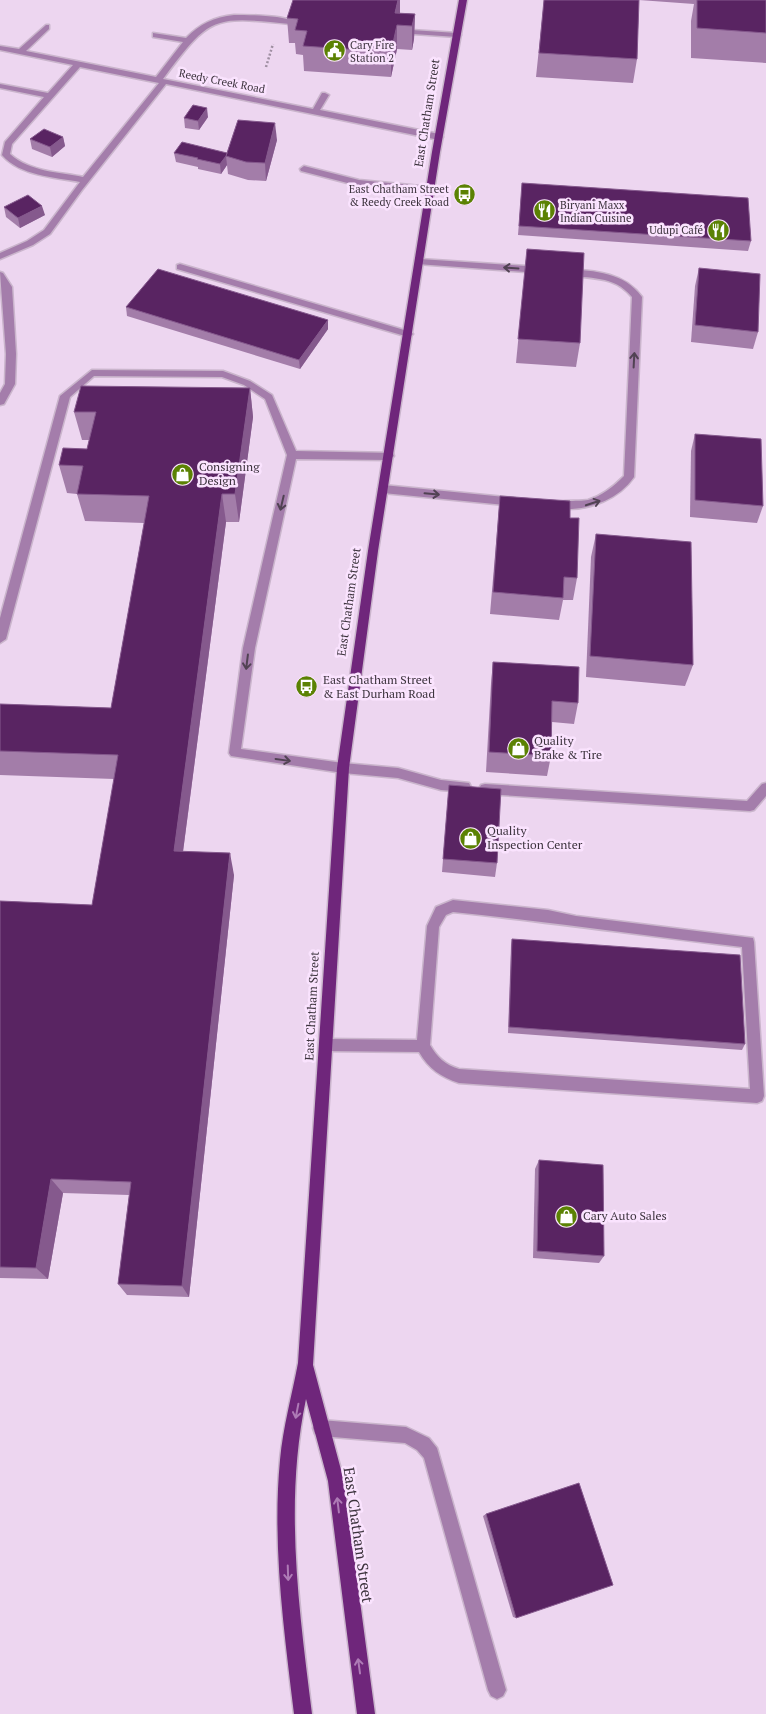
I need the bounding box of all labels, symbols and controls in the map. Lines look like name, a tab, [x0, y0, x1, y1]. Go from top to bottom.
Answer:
place label: Cary Fire Station 2	[350, 38, 395, 65]
public building icon: Cary Fire Station 2	[322, 39, 346, 63]
street label: East Chatham Street	[411, 57, 443, 168]
street label: Reedy Creek Road	[178, 66, 266, 96]
place label: East Chatham Street & Reedy Creek Road	[349, 182, 449, 209]
bus stop icon: East Chatham Street & Reedy Creek Road	[453, 183, 477, 207]
place label: Biryani Maxx Indian Cuisine	[560, 198, 632, 225]
restaurant icon: Biryani Maxx Indian Cuisine	[532, 199, 556, 223]
restaurant icon: Udupi Café	[707, 218, 731, 242]
place label: Udupi Café	[649, 223, 703, 237]
one-way arrow	[504, 263, 520, 273]
one-way arrow	[630, 352, 639, 368]
place label: Consigning Design	[199, 459, 260, 488]
shop icon: Consigning Design	[171, 462, 195, 486]
one-way arrow	[423, 489, 439, 499]
one-way arrow	[277, 495, 286, 511]
one-way arrow	[585, 497, 601, 507]
street label: East Chatham Street	[333, 546, 364, 657]
one-way arrow	[242, 653, 252, 669]
place label: East Chatham Street & East Durham Road	[323, 672, 435, 701]
bus stop icon: East Chatham Street & East Durham Road	[295, 675, 319, 699]
place label: Quality Brake & Tire	[534, 733, 602, 762]
shop icon: Quality Brake & Tire	[506, 736, 530, 760]
one-way arrow	[275, 755, 291, 765]
place label: Quality Inspection Center	[487, 823, 583, 852]
shop icon: Quality Inspection Center	[459, 826, 483, 850]
street label: East Chatham Street	[301, 950, 322, 1061]
shop icon: Cary Auto Sales	[555, 1204, 579, 1228]
place label: Cary Auto Sales	[583, 1208, 667, 1223]
one-way arrow	[292, 1403, 302, 1419]
street label: East Chatham Street	[340, 1466, 378, 1604]
one-way arrow	[333, 1497, 343, 1513]
one-way arrow	[283, 1564, 293, 1581]
one-way arrow	[353, 1658, 363, 1674]

